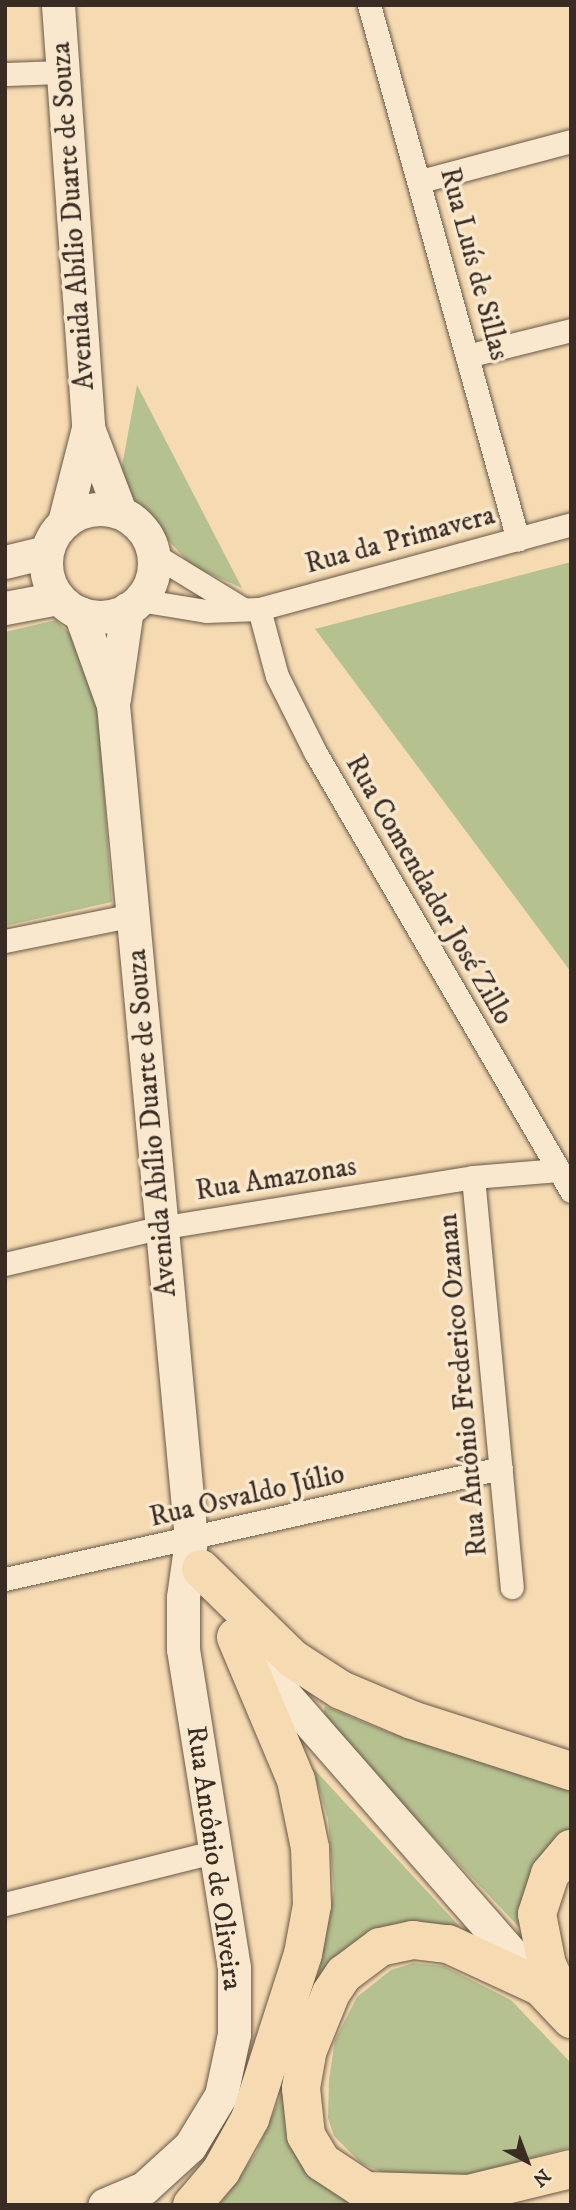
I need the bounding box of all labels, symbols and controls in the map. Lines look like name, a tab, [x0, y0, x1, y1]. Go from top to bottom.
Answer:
street label: Avenida Abílio Duarte de Souza	[44, 41, 102, 391]
street label: Rua Luís de Sillas	[432, 164, 516, 364]
street label: Rua da Primavera	[302, 499, 498, 581]
street label: Rua Comendador José Zillo	[338, 749, 520, 1031]
street label: Avenida Abílio Duarte de Souza	[120, 948, 184, 1298]
street label: Rua Amazonas	[193, 1150, 359, 1208]
street label: Rua Antônio Frederico Ozanan	[431, 1212, 495, 1558]
street label: Rua Osvaldo Júlio	[146, 1457, 348, 1535]
street label: Rua Antônio de Oliveira	[179, 1724, 249, 1992]
north arrow	[492, 2126, 562, 2196]
text: N	[528, 2163, 555, 2191]

